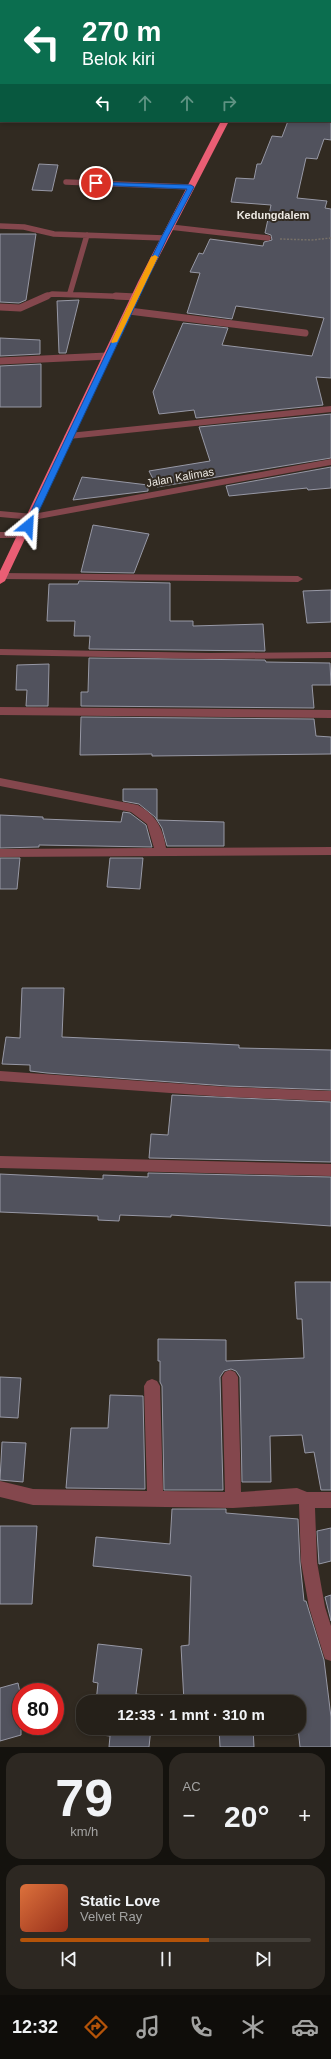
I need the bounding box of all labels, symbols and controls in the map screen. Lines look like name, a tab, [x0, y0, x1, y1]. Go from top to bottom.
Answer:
icon: left	[16, 16, 68, 68]
text: 270 m	[82, 16, 161, 47]
text: Belok kiri	[82, 49, 155, 69]
icon: left	[92, 92, 114, 114]
icon: ahead	[134, 92, 156, 114]
icon: ahead	[176, 92, 198, 114]
icon: right	[218, 92, 240, 114]
pin	[79, 166, 113, 200]
icon: arrive	[85, 172, 107, 194]
district label: Kedungdalem	[237, 209, 310, 221]
street label: Jalan Kalimas	[145, 465, 215, 489]
position arrow	[7, 505, 49, 547]
speed limit sign: 80	[12, 1683, 64, 1735]
text: 12:33 · 1 mnt · 310 m	[117, 1706, 265, 1723]
text: 79	[55, 1769, 113, 1827]
text: AC	[183, 1779, 201, 1794]
text: 20°	[224, 1800, 269, 1833]
text: −	[183, 1803, 195, 1828]
text: +	[298, 1803, 311, 1828]
text: km/h	[70, 1824, 98, 1839]
text: Static Love	[80, 1892, 160, 1909]
text: Velvet Ray	[80, 1909, 142, 1924]
icon: previous	[58, 1948, 80, 1970]
icon: pause	[155, 1948, 177, 1970]
icon: next	[252, 1948, 274, 1970]
icon: directions	[82, 2013, 110, 2041]
icon: music	[134, 2013, 162, 2041]
icon: phone	[187, 2013, 215, 2041]
icon: climate	[239, 2013, 267, 2041]
icon: car	[291, 2013, 319, 2041]
text: 12:32	[12, 2017, 58, 2037]

